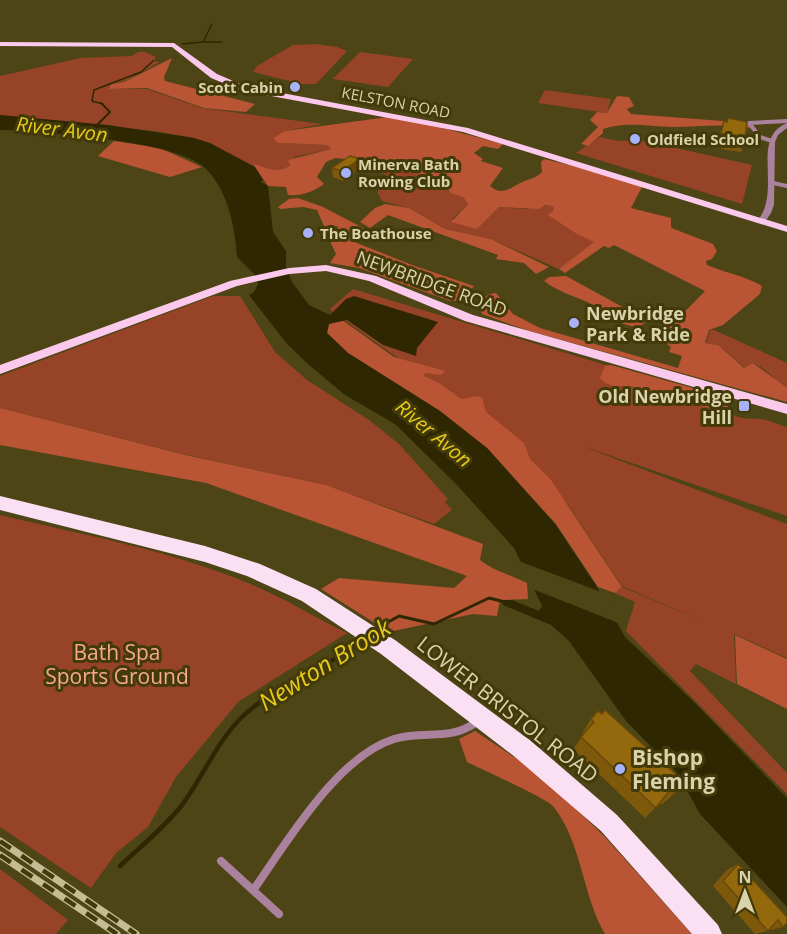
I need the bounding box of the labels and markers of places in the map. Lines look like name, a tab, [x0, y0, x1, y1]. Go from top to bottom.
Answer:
place label: Scott Cabin	[198, 77, 283, 97]
marker: Scott Cabin	[288, 80, 302, 94]
place label: Oldfield School	[647, 129, 759, 149]
marker: Oldfield School	[628, 132, 642, 146]
place label: Minerva Bath Rowing Club	[358, 154, 459, 191]
marker: Minerva Bath Rowing Club	[339, 166, 353, 180]
place label: The Boathouse	[320, 223, 432, 243]
marker: The Boathouse	[301, 226, 315, 240]
place label: Newbridge Park & Ride	[586, 301, 690, 346]
marker: Newbridge Park & Ride	[567, 316, 581, 330]
place label: Old Newbridge Hill	[598, 384, 732, 429]
marker: Old Newbridge Hill	[737, 399, 751, 413]
place label: Bishop Fleming	[632, 743, 715, 795]
marker: Bishop Fleming	[613, 762, 627, 776]

